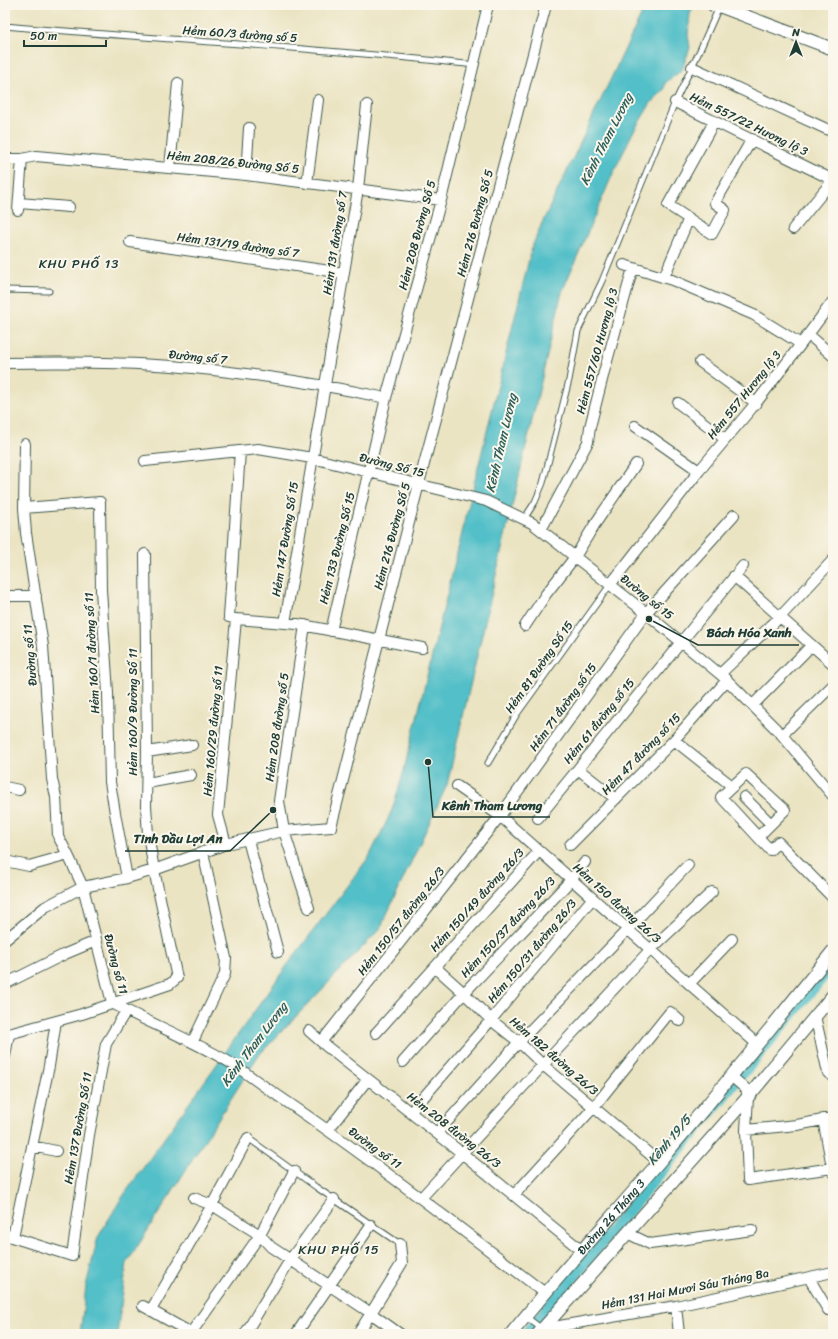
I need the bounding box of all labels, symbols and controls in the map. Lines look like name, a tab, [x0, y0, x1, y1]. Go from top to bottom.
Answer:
street label: Hẻm 60/3 đường số 5	[182, 19, 298, 49]
scale bar	[24, 22, 106, 48]
north arrow	[776, 22, 816, 62]
text: N	[791, 23, 800, 42]
text: 50 m	[30, 25, 57, 47]
street label: Hẻm 557/22 Hương lộ 3	[686, 86, 812, 162]
water label: Kênh Tham Lương	[573, 88, 640, 189]
street label: Hẻm 208/26 Đường Số 5	[166, 144, 300, 180]
street label: Hẻm 216 Đường Số 5	[450, 167, 500, 279]
street label: Hẻm 208 Đường Số 5	[392, 177, 442, 293]
street label: Hẻm 131 đường số 7	[316, 189, 354, 296]
street label: Hẻm 131/19 đường số 7	[176, 226, 302, 265]
district label: KHU PHỐ 13	[39, 252, 119, 275]
street label: Hẻm 557/60 Hương lộ 3	[570, 285, 625, 417]
street label: Đường số 7	[168, 343, 229, 371]
street label: Hẻm 557 Hương lộ 3	[701, 345, 787, 444]
water label: Kênh Tham Lương	[478, 390, 524, 495]
street label: Đường Số 15	[357, 446, 427, 484]
street label: Hẻm 147 Đường Số 15	[265, 480, 305, 598]
street label: Hẻm 216 Đường Số 5	[367, 480, 417, 592]
street label: Hẻm 133 Đường Số 15	[312, 490, 362, 606]
street label: Đường số 15	[615, 568, 679, 626]
street label: Hẻm 160/1 đường số 11	[78, 592, 106, 714]
street label: Hẻm 81 Đường Số 15	[499, 616, 579, 718]
callout: Bách Hóa Xanh	[698, 620, 799, 645]
text: Bách Hóa Xanh	[706, 621, 792, 644]
street label: Đường số 11	[16, 623, 44, 687]
street label: Hẻm 160/9 Đường Số 11	[122, 648, 144, 776]
street label: Hẻm 71 đường số 15	[523, 658, 603, 756]
street label: Hẻm 160/29 đường số 11	[196, 665, 230, 797]
street label: Hẻm 208 đường số 5	[258, 671, 296, 783]
street label: Hẻm 61 đường số 15	[557, 673, 641, 769]
street label: Hẻm 47 đường số 15	[596, 708, 686, 800]
callout: Kênh Tham Lương	[433, 792, 550, 817]
text: Kênh Tham Lương	[441, 794, 543, 817]
callout: Tinh Dầu Lợi An	[125, 826, 230, 851]
text: Tinh Dầu Lợi An	[134, 827, 223, 850]
street label: Hẻm 150/49 đường 26/3	[424, 843, 530, 957]
street label: Hẻm 150 đường 26/3	[568, 857, 667, 949]
street label: Hẻm 150/57 đường 26/3	[351, 861, 451, 980]
street label: Hẻm 150/37 đường 26/3	[455, 871, 561, 983]
street label: Hẻm 150/31 đường 26/3	[482, 894, 583, 1008]
street label: Đường số 11	[97, 931, 135, 997]
water label: Kênh Tham Lương	[215, 996, 294, 1091]
street label: Hẻm 182 đường 26/3	[504, 1011, 604, 1101]
street label: Hẻm 137 Đường Số 11	[57, 1070, 99, 1186]
street label: Hẻm 208 đường 26/3	[402, 1086, 506, 1174]
water label: Kênh 19/5	[641, 1108, 698, 1170]
street label: Đường số 11	[344, 1121, 406, 1175]
street label: Đường 26 Tháng 3	[571, 1173, 651, 1260]
district label: KHU PHỐ 15	[298, 1238, 380, 1261]
street label: Hẻm 131 Hai Mươi Sáu Tháng Ba	[599, 1262, 771, 1316]

